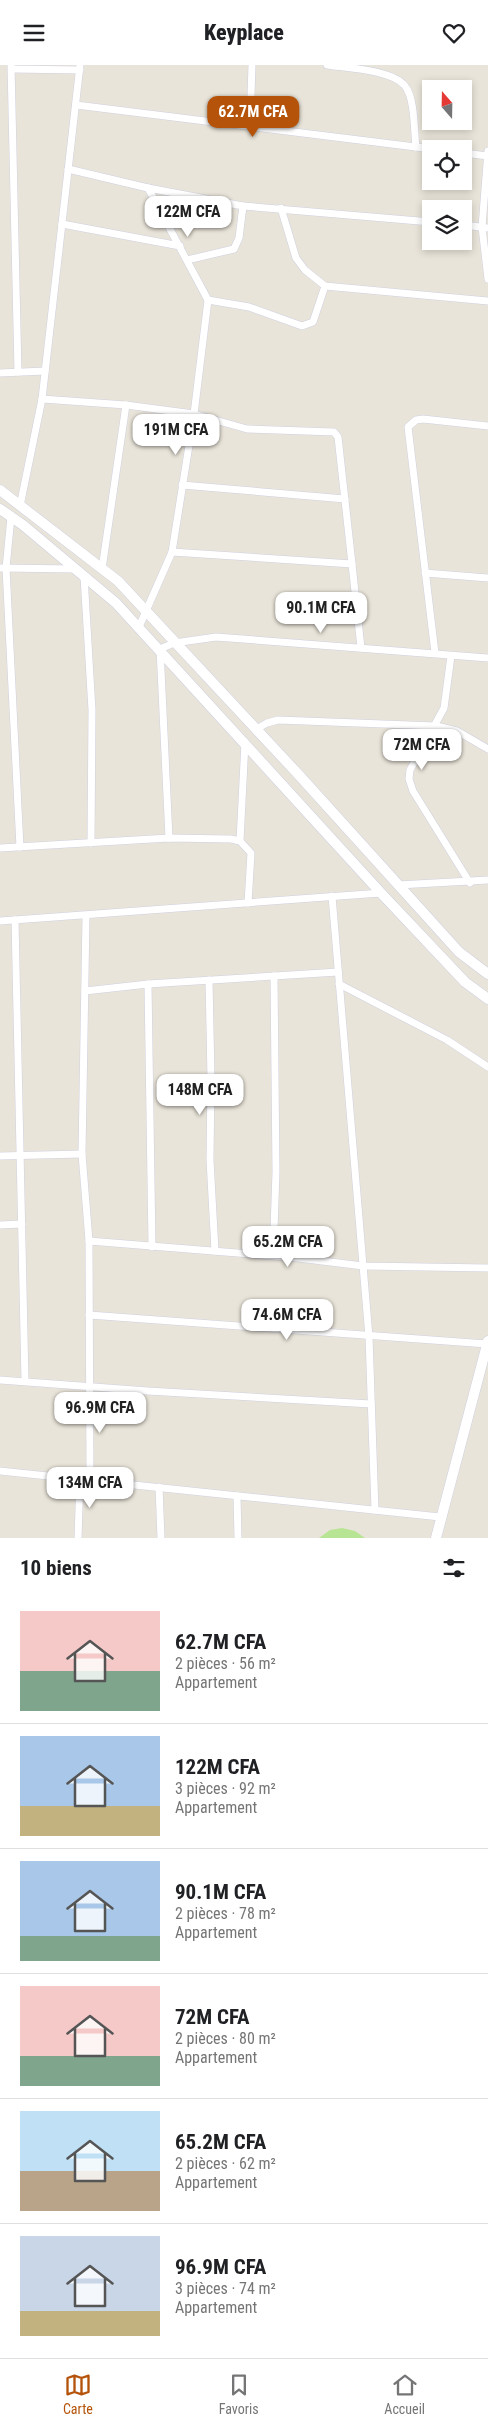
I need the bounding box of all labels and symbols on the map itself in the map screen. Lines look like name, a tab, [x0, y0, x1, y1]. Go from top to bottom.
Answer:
north arrow	[422, 80, 472, 130]
pin: 62.7M CFA	[196, 95, 310, 138]
pin: 122M CFA	[136, 195, 240, 238]
pin: 191M CFA	[124, 413, 228, 456]
pin: 90.1M CFA	[264, 591, 378, 634]
pin: 72M CFA	[376, 729, 468, 771]
pin: 148M CFA	[148, 1073, 252, 1116]
pin: 65.2M CFA	[231, 1225, 345, 1268]
pin: 74.6M CFA	[230, 1299, 344, 1341]
pin: 96.9M CFA	[43, 1391, 157, 1434]
pin: 134M CFA	[38, 1467, 142, 1509]

